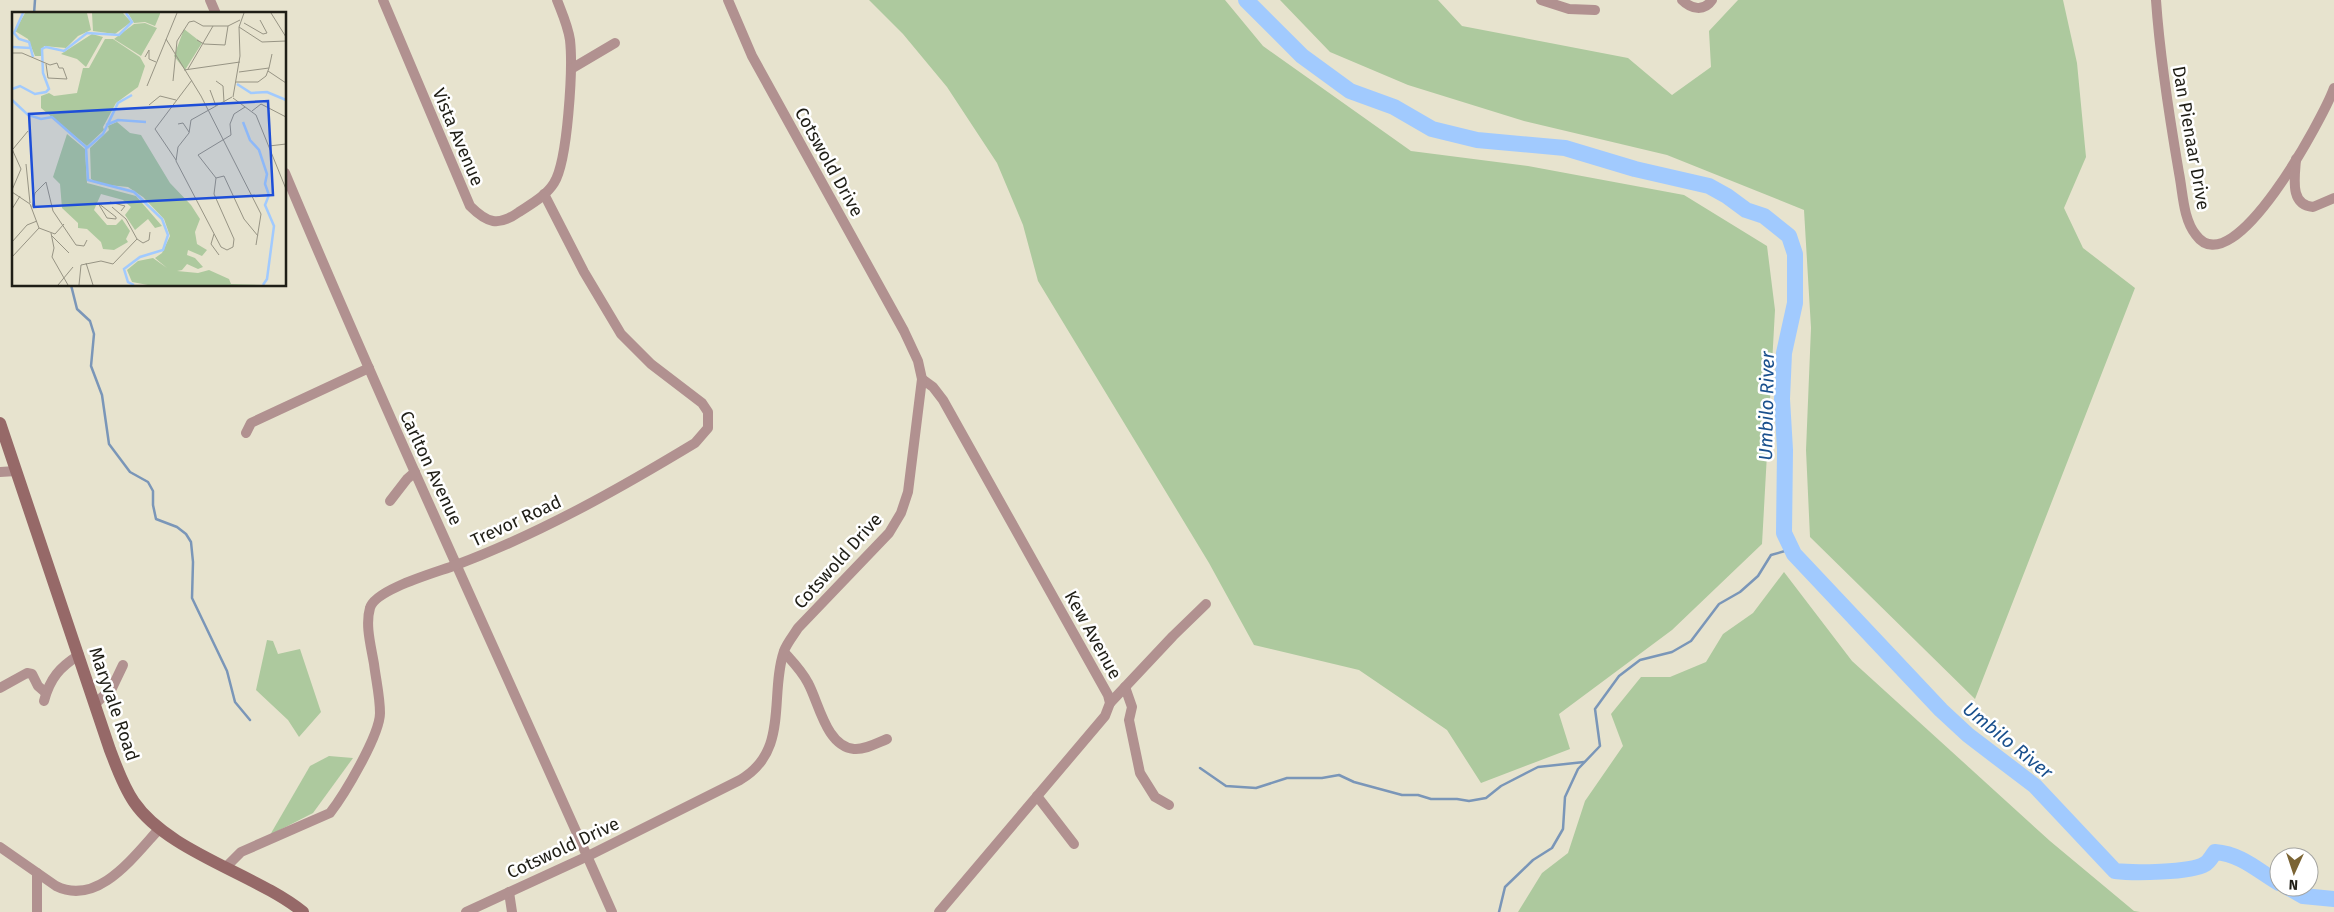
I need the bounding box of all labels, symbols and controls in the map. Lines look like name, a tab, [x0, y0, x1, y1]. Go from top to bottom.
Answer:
inset map	[12, 12, 286, 286]
street label: Dan Pienaar Drive	[2168, 64, 2214, 212]
street label: Vista Avenue	[428, 85, 488, 189]
street label: Cotswold Drive	[790, 104, 868, 220]
water label: Umbilo River	[1754, 351, 1779, 461]
street label: Carlton Avenue	[395, 407, 467, 529]
street label: Trevor Road	[467, 490, 565, 552]
street label: Cotswold Drive	[789, 509, 887, 613]
street label: Kew Avenue	[1060, 587, 1126, 683]
street label: Maryvale Road	[84, 644, 144, 764]
water label: Umbilo River	[1958, 697, 2058, 784]
street label: Cotswold Drive	[503, 812, 623, 884]
north arrow	[2269, 847, 2319, 897]
text: N	[2288, 876, 2298, 893]

